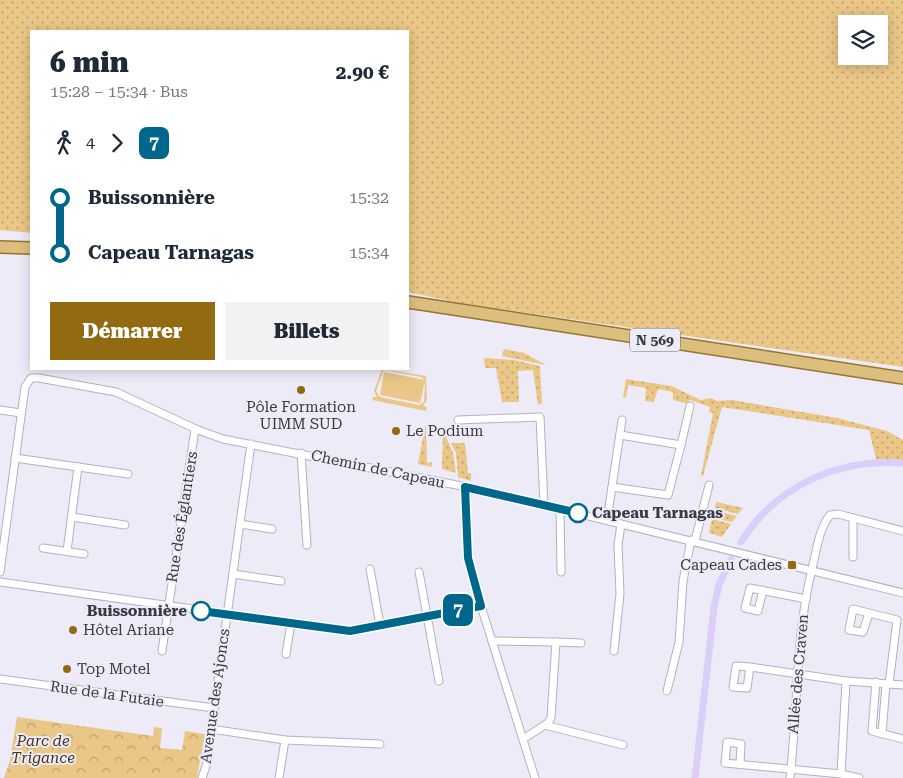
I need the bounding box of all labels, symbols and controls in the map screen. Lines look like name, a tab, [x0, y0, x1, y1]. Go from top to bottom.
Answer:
map controls	[838, 15, 888, 65]
button: layers	[838, 15, 888, 65]
text: 6 min	[50, 46, 129, 79]
text: 2.90 €	[336, 61, 389, 84]
text: 15:28 – 15:34 · Bus	[50, 82, 188, 101]
icon: walk	[50, 129, 78, 157]
icon: forward	[103, 129, 131, 157]
text: 7	[149, 132, 159, 153]
text: 4	[86, 133, 95, 152]
text: Buissonnière	[88, 186, 215, 209]
text: 15:32	[349, 188, 389, 207]
text: Capeau Tarnagas	[88, 241, 254, 264]
text: 15:34	[349, 243, 389, 262]
button: Démarrer	[50, 302, 215, 360]
button: Billets	[225, 302, 389, 360]
road number: N 569	[630, 328, 680, 352]
marker: Pôle Formation UIMM SUD	[295, 384, 307, 396]
place label: Pôle Formation UIMM SUD	[246, 398, 356, 433]
place label: Le Podium	[406, 422, 484, 440]
marker: Le Podium	[390, 425, 402, 437]
street label: Chemin de Capeau	[309, 446, 447, 492]
street label: Rue des Églantiers	[163, 450, 201, 584]
marker: Capeau Tarnagas	[568, 503, 588, 523]
place label: Capeau Tarnagas	[592, 504, 723, 522]
place label: Capeau Cades	[680, 556, 782, 574]
marker: Capeau Cades	[786, 559, 798, 571]
line badge: 7	[442, 594, 474, 626]
text: 7	[453, 599, 463, 620]
marker: Buissonnière	[191, 601, 211, 621]
place label: Buissonnière	[87, 602, 187, 620]
street label: Allée des Craven	[784, 613, 812, 735]
place label: Hôtel Ariane	[83, 621, 174, 639]
marker: Hôtel Ariane	[67, 624, 79, 636]
street label: Avenue des Ajoncs	[197, 628, 233, 764]
place label: Top Motel	[77, 660, 151, 678]
marker: Top Motel	[61, 663, 73, 675]
street label: Rue de la Futaie	[49, 677, 165, 711]
park label: Parc de Trigance	[11, 732, 75, 767]

